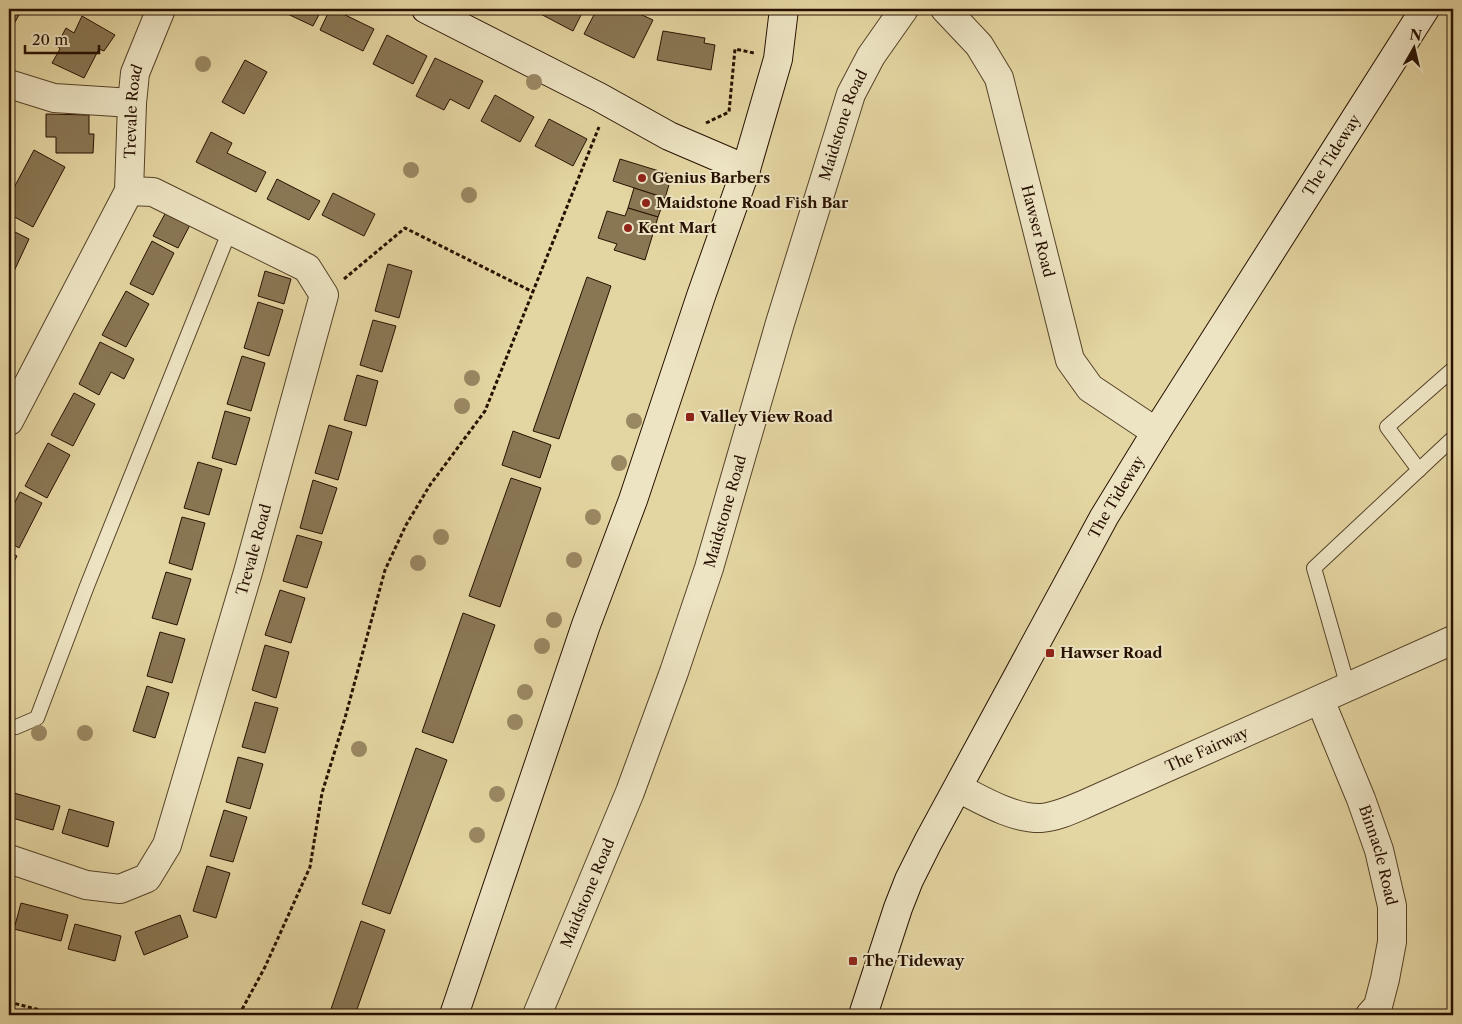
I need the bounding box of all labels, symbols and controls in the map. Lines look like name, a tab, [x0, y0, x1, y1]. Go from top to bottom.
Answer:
scale bar	[25, 22, 99, 54]
north arrow	[1390, 22, 1440, 72]
text: N	[1409, 25, 1423, 45]
text: 20 m	[32, 30, 68, 49]
street label: Trevale Road	[120, 61, 147, 159]
street label: Maidstone Road	[815, 66, 871, 183]
street label: The Tideway	[1298, 110, 1365, 200]
place label: Genius Barbers	[652, 168, 770, 187]
marker: Genius Barbers	[636, 172, 648, 184]
street label: Hawser Road	[1017, 183, 1059, 279]
place label: Maidstone Road Fish Bar	[656, 193, 849, 212]
marker: Maidstone Road Fish Bar	[640, 197, 652, 209]
place label: Kent Mart	[638, 218, 717, 237]
marker: Kent Mart	[622, 222, 634, 234]
place label: Valley View Road	[699, 407, 833, 426]
marker: Valley View Road	[684, 411, 696, 423]
street label: The Tideway	[1084, 452, 1149, 542]
street label: Maidstone Road	[700, 453, 750, 570]
street label: Trevale Road	[232, 502, 275, 598]
place label: Hawser Road	[1060, 643, 1163, 662]
marker: Hawser Road	[1044, 647, 1056, 659]
street label: The Fairway	[1162, 722, 1252, 776]
street label: Binnacle Road	[1355, 802, 1402, 907]
street label: Maidstone Road	[556, 836, 619, 950]
place label: The Tideway	[863, 951, 965, 970]
marker: The Tideway	[847, 955, 859, 967]

